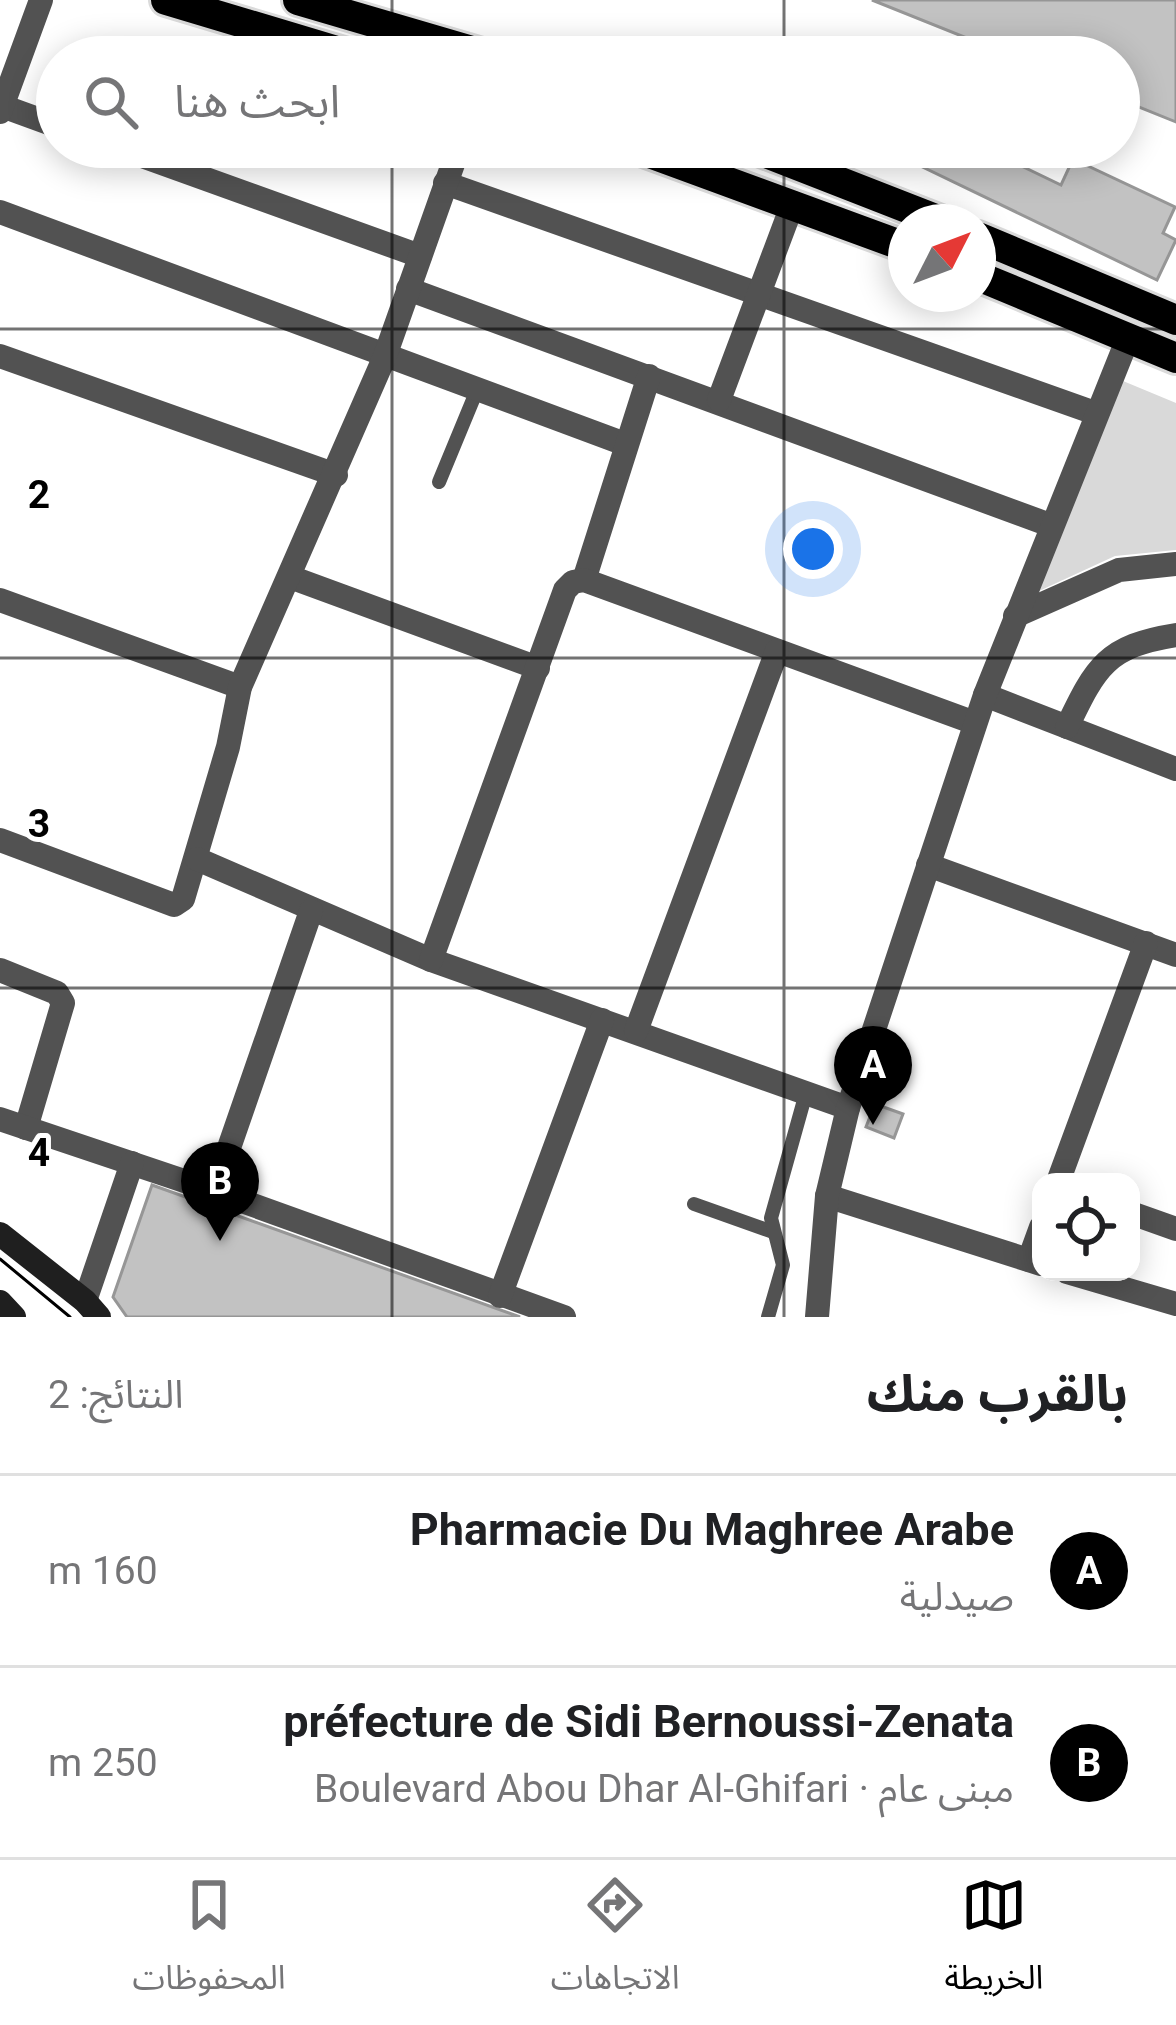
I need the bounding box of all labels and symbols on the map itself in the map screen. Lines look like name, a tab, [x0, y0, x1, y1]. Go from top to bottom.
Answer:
north arrow	[888, 204, 996, 312]
text: 2	[28, 472, 50, 518]
your location	[783, 519, 843, 579]
text: 3	[28, 801, 50, 847]
pin: A	[834, 1026, 912, 1125]
text: 4	[28, 1130, 50, 1176]
pin: B	[181, 1142, 259, 1241]

